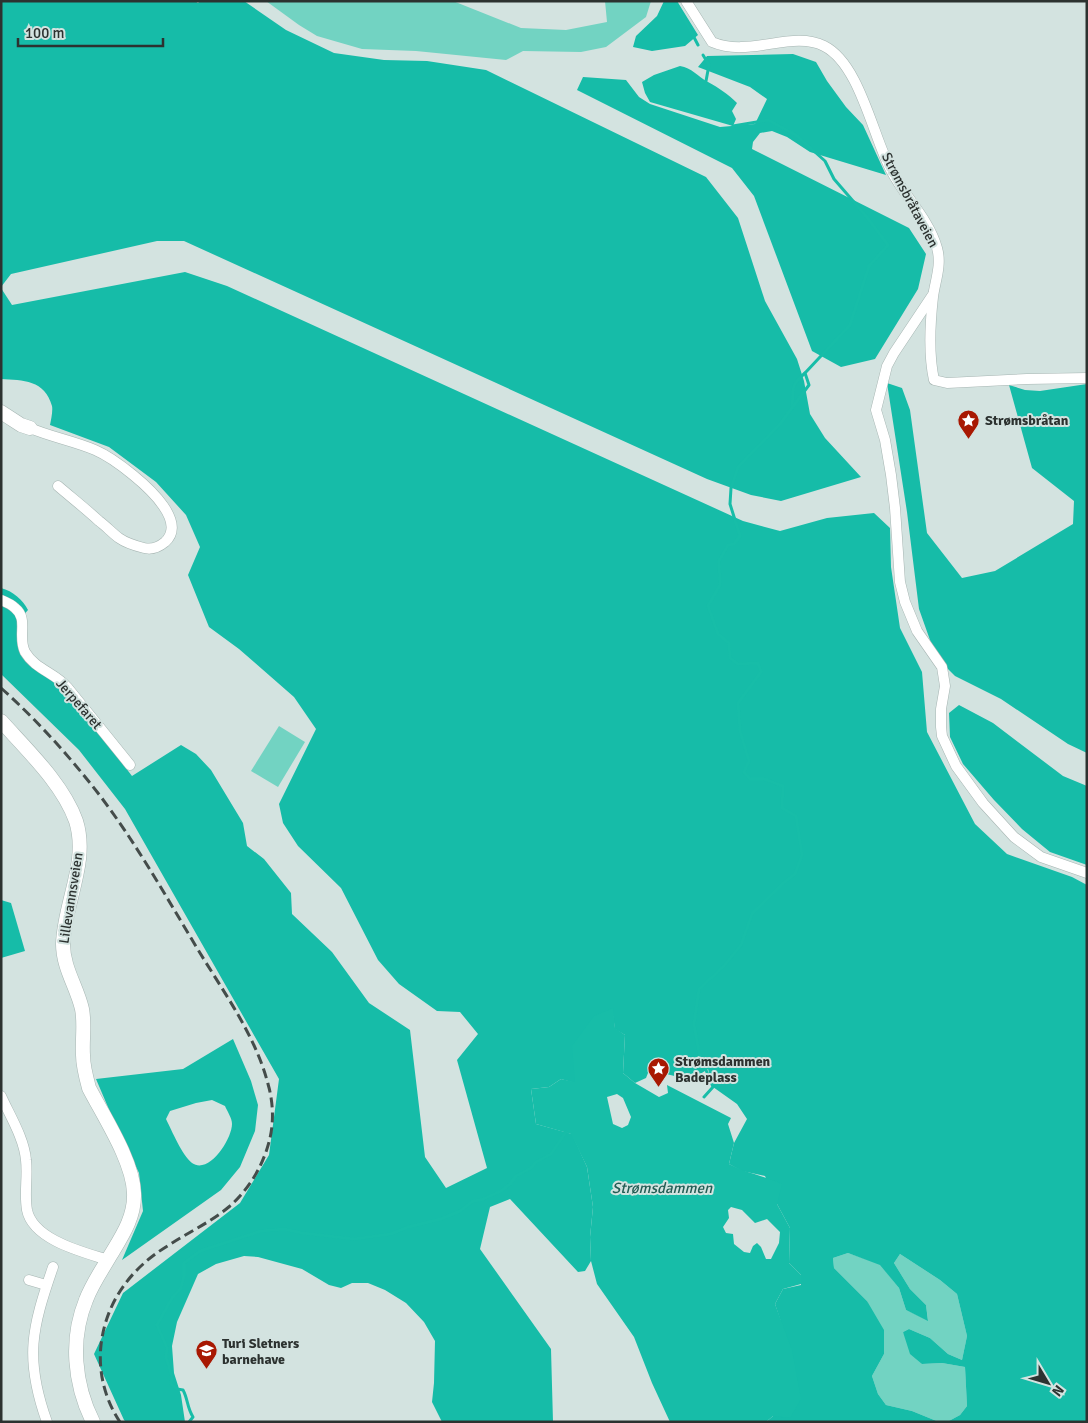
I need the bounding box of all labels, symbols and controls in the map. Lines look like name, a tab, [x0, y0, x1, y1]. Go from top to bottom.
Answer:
scale bar	[18, 15, 162, 47]
text: 100 m	[25, 24, 65, 42]
street label: Strømsbråtaveien	[878, 150, 942, 250]
place icon: Strømsbråtan	[957, 408, 981, 439]
place label: Strømsbråtan	[985, 412, 1069, 429]
street label: Jerpefaret	[52, 675, 106, 733]
street label: Lillevannsveien	[55, 851, 87, 945]
place label: Strømsdammen Badeplass	[675, 1053, 771, 1086]
place icon: Strømsdammen Badeplass	[647, 1057, 671, 1088]
water label: Strømsdammen	[612, 1179, 713, 1197]
place label: Turi Sletners barnehave	[222, 1335, 299, 1368]
school or university icon: Turi Sletners barnehave	[194, 1339, 218, 1370]
north arrow	[1023, 1358, 1073, 1408]
text: N	[1048, 1382, 1068, 1400]

